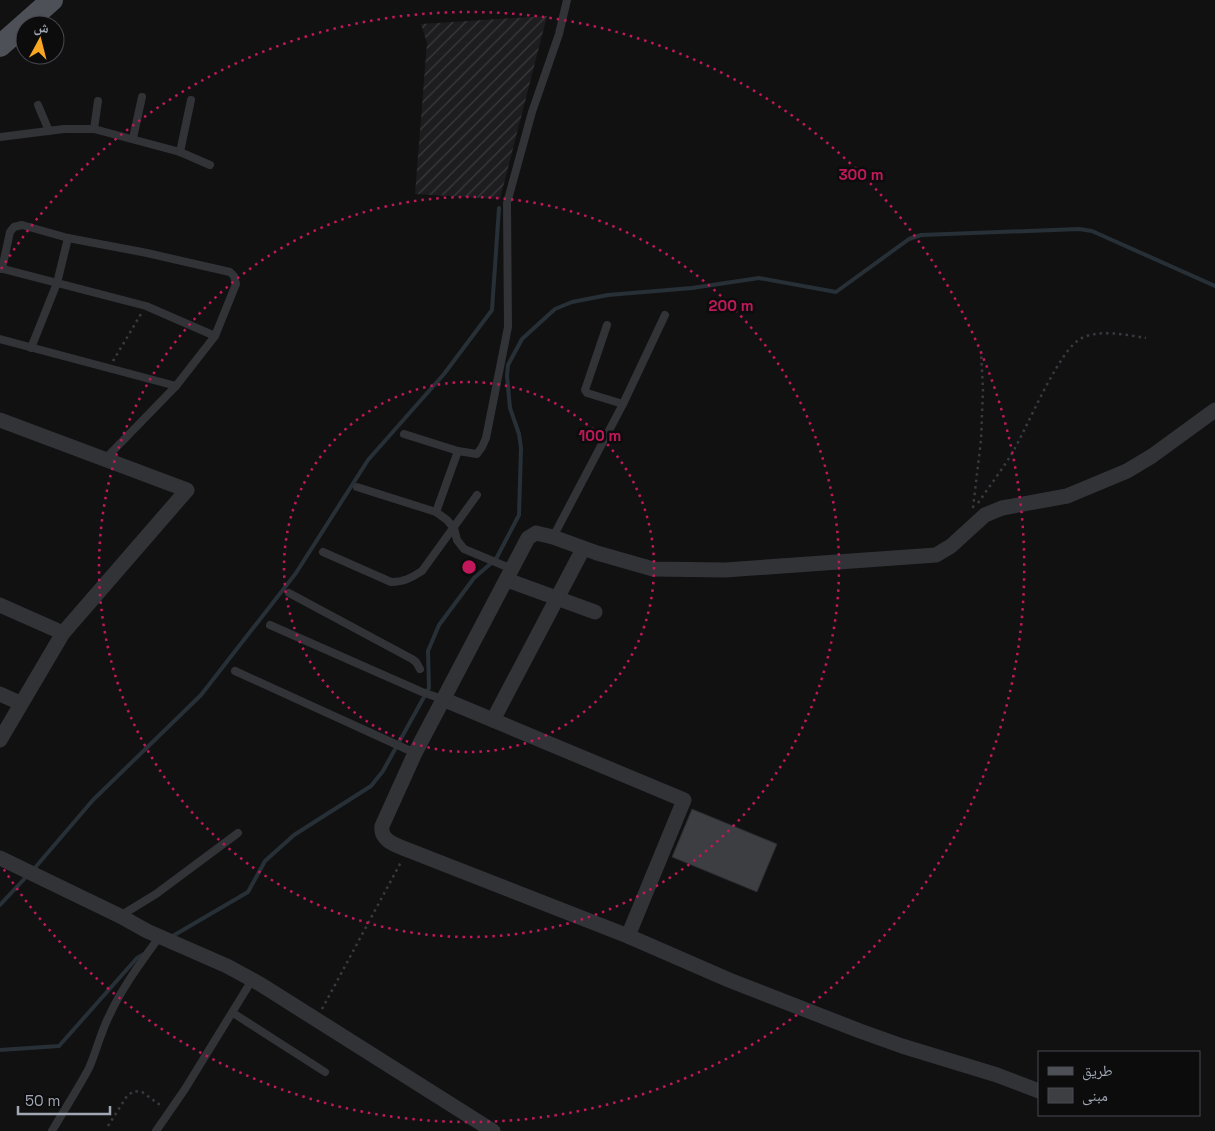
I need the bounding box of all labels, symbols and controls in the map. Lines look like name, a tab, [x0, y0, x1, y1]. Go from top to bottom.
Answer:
north arrow	[15, 15, 65, 65]
text: ش	[33, 17, 50, 37]
text: 300 m	[838, 165, 884, 184]
text: 200 m	[709, 296, 753, 315]
text: 100 m	[579, 426, 621, 445]
centre of rings	[460, 558, 478, 576]
legend	[1038, 1051, 1200, 1116]
text: طريق	[1082, 1061, 1113, 1081]
scale bar	[18, 1084, 110, 1116]
text: مبنى	[1082, 1086, 1108, 1106]
text: 50 m	[25, 1091, 60, 1110]

